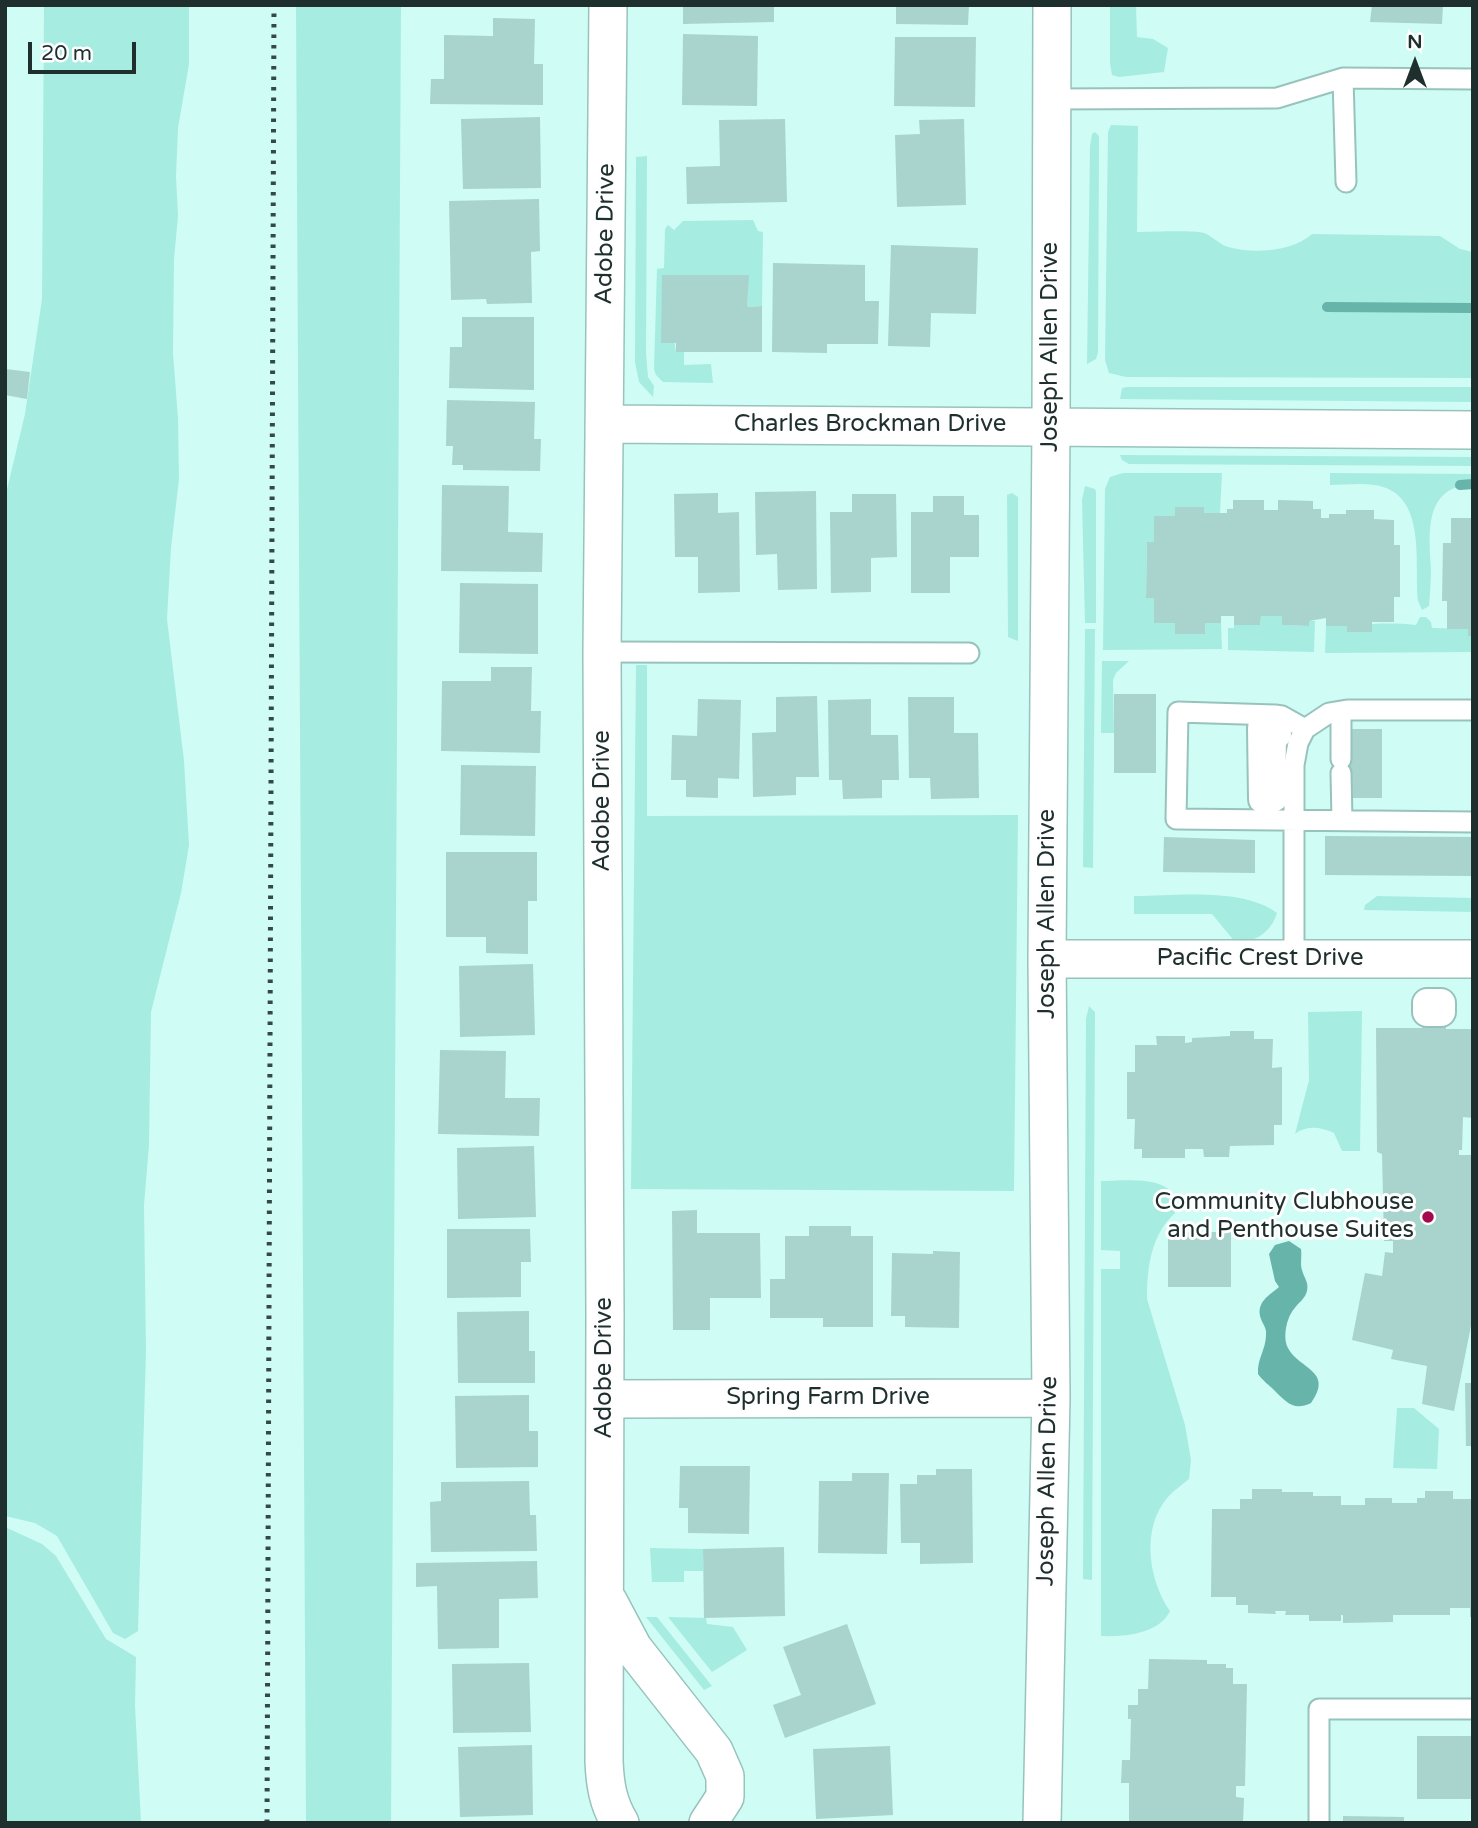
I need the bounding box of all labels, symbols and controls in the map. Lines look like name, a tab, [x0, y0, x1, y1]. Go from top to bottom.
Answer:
scale bar	[32, 28, 140, 72]
north arrow	[1380, 28, 1450, 98]
text: N	[1407, 31, 1423, 53]
text: 20 m	[41, 41, 92, 66]
street label: Adobe Drive	[590, 163, 622, 305]
street label: Joseph Allen Drive	[1037, 242, 1065, 452]
street label: Charles Brockman Drive	[734, 411, 1006, 439]
street label: Adobe Drive	[589, 730, 617, 872]
street label: Joseph Allen Drive	[1034, 809, 1062, 1019]
street label: Pacific Crest Drive	[1157, 945, 1363, 973]
place label: Community Clubhouse and Penthouse Suites	[1154, 1189, 1414, 1245]
marker: Community Clubhouse and Penthouse Suites	[1420, 1209, 1436, 1225]
street label: Adobe Drive	[591, 1297, 619, 1439]
street label: Joseph Allen Drive	[1032, 1376, 1064, 1586]
street label: Spring Farm Drive	[726, 1384, 930, 1412]

